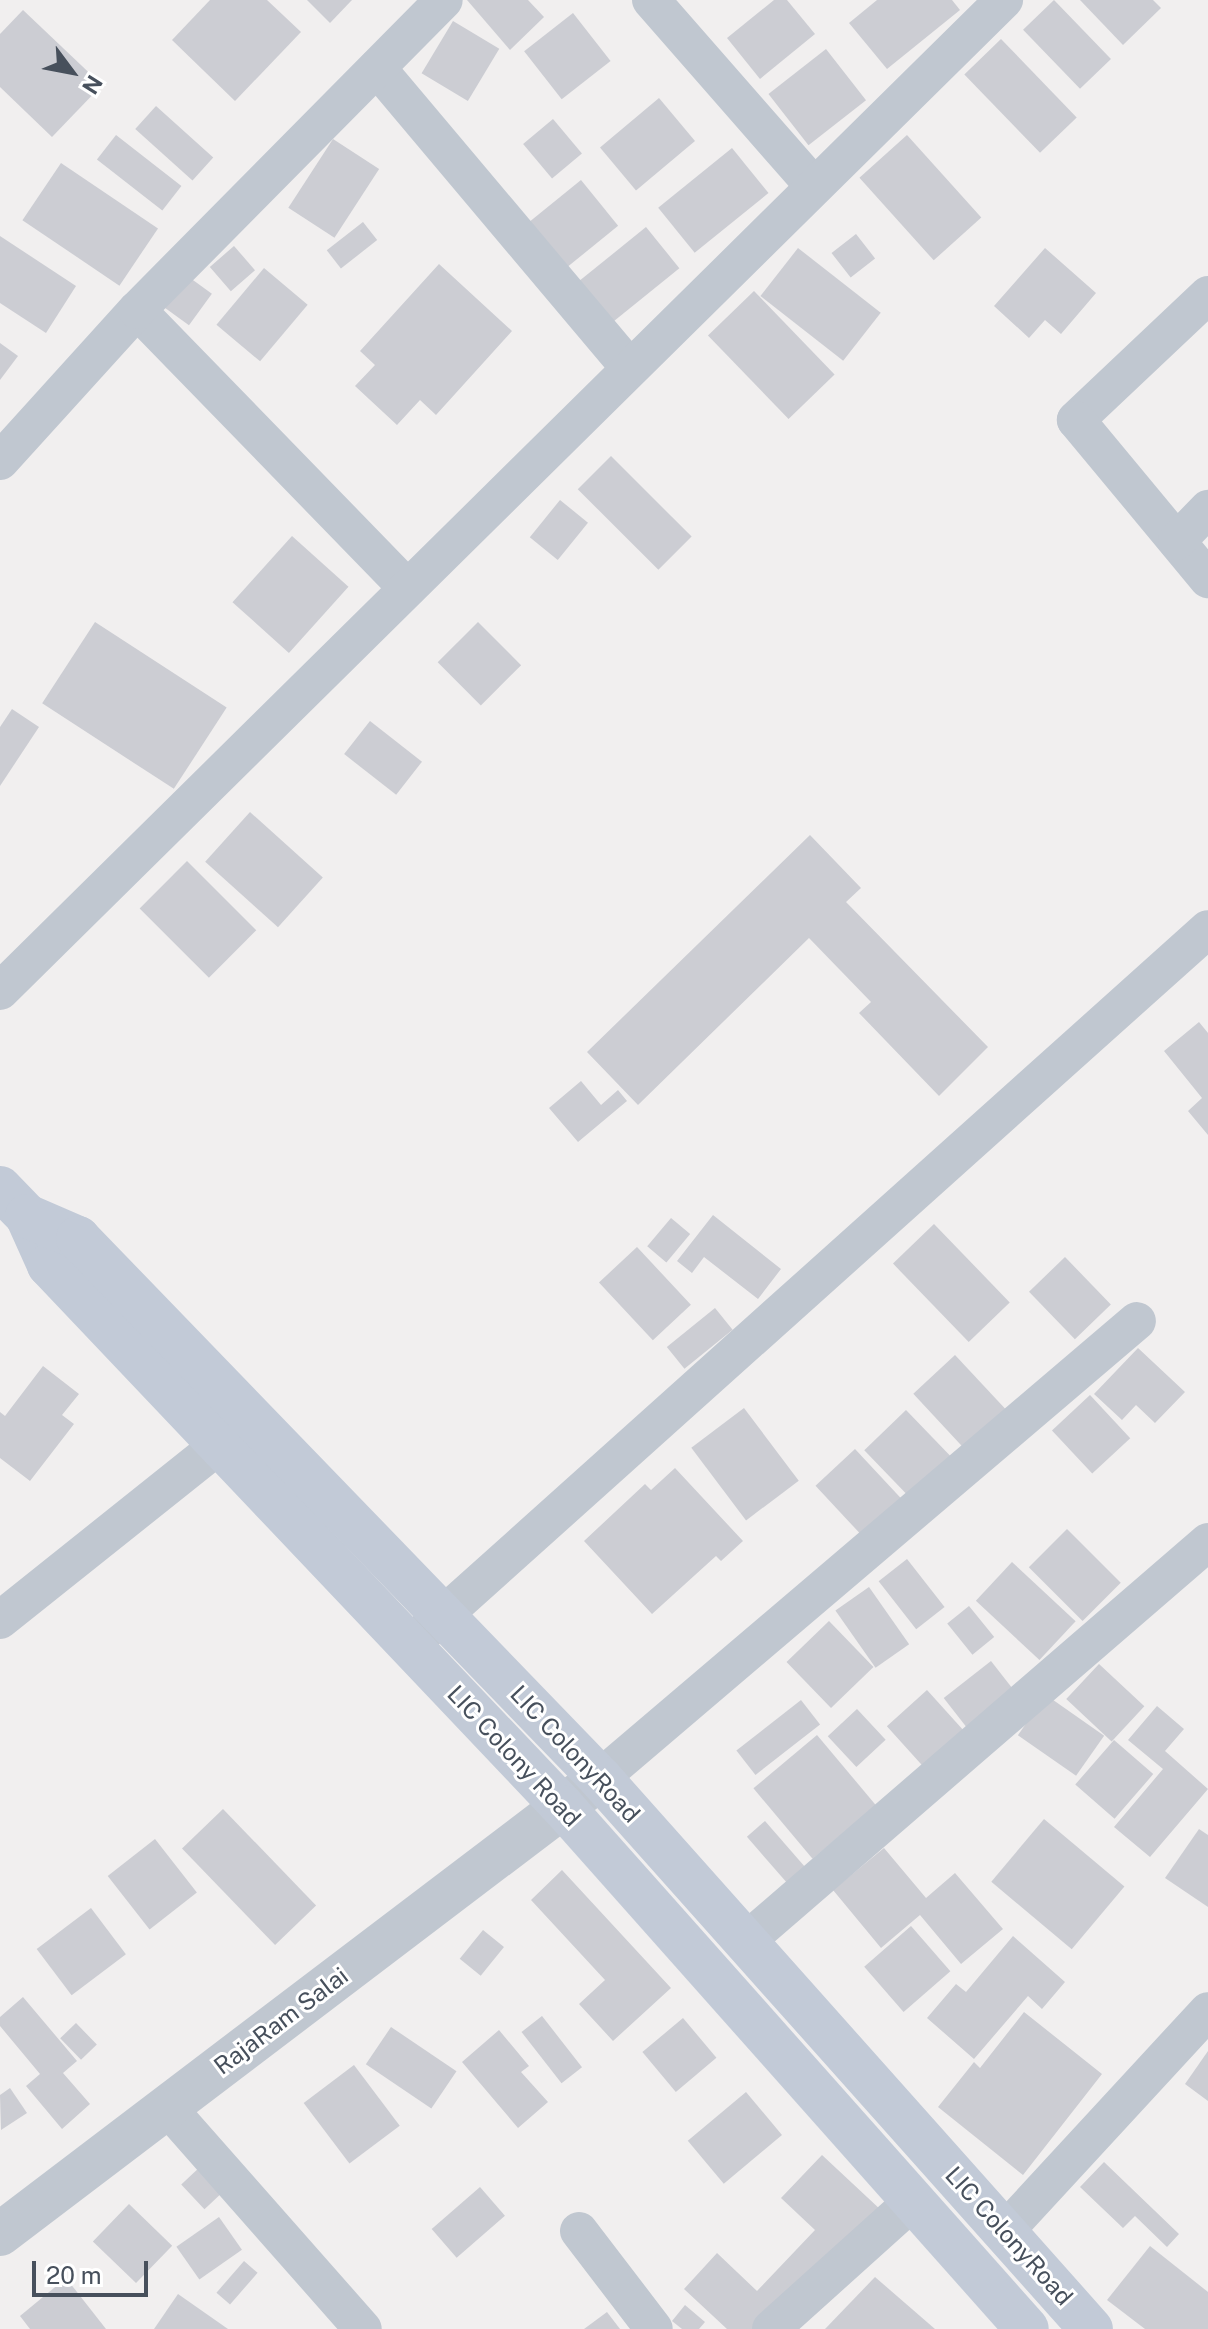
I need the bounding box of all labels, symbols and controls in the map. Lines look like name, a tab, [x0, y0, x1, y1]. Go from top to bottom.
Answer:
north arrow	[32, 32, 112, 112]
text: N	[77, 71, 108, 99]
street label: LIC Colony Road	[441, 1680, 587, 1832]
street label: LIC ColonyRoad	[504, 1680, 646, 1828]
street label: RajaRam Salai	[208, 1961, 354, 2081]
street label: LIC ColonyRoad	[939, 2161, 1079, 2311]
scale bar	[36, 2245, 152, 2295]
text: 20 m	[46, 2261, 102, 2289]

